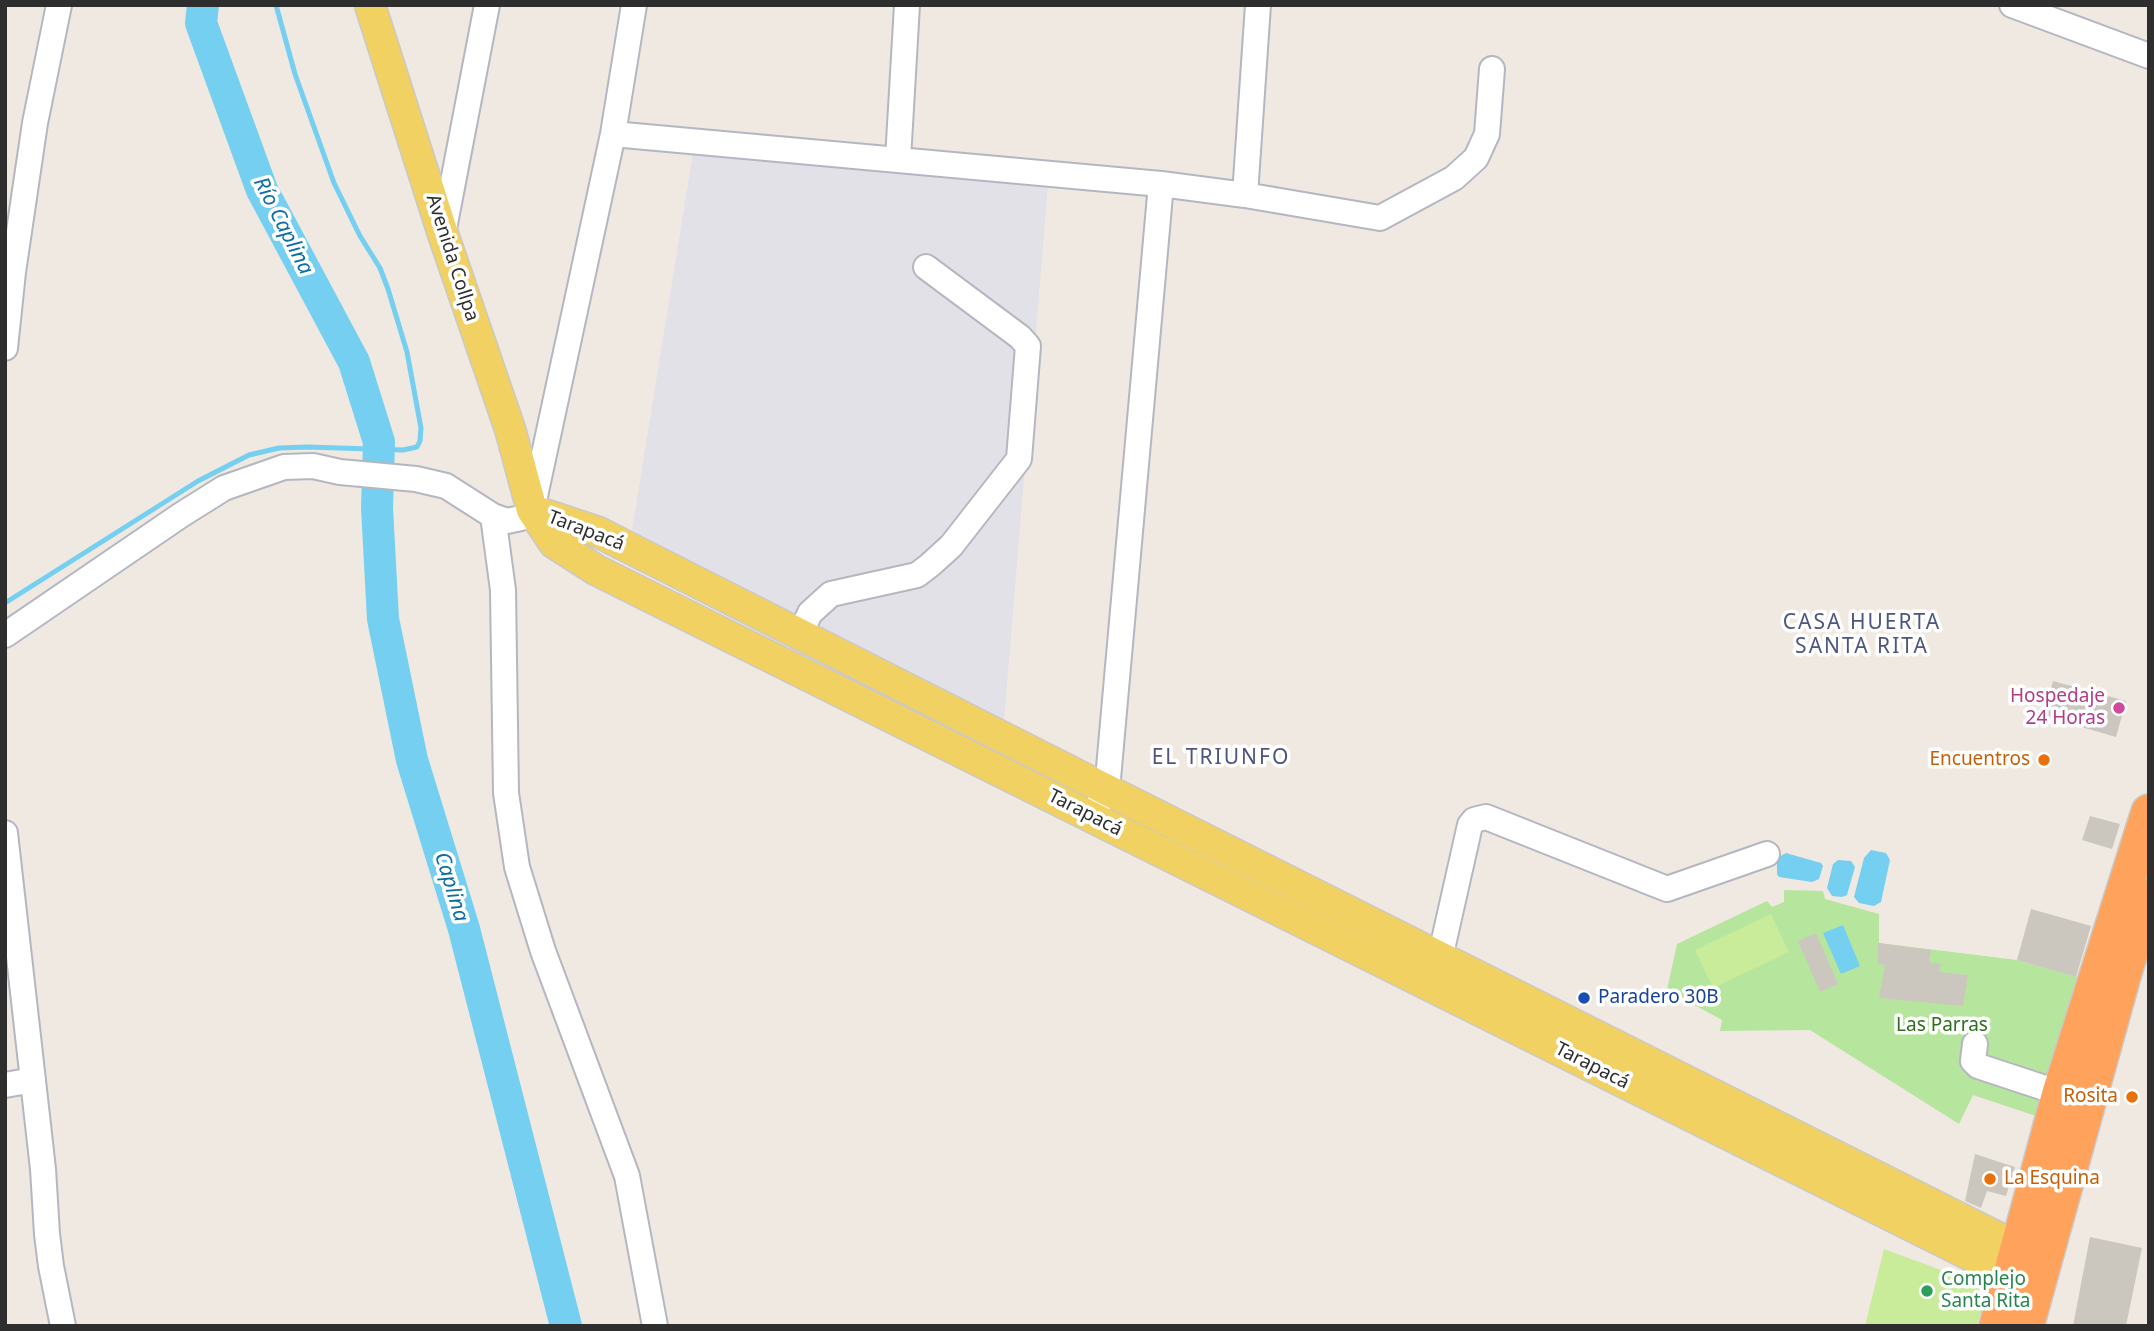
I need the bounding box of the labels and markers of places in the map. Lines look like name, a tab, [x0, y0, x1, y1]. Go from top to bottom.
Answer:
place label: Hospedaje 24 Horas	[2010, 686, 2105, 730]
marker: Hospedaje 24 Horas	[2111, 700, 2127, 716]
place label: Encuentros	[1929, 749, 2030, 771]
marker: Encuentros	[2036, 752, 2052, 768]
place label: Paradero 30B	[1598, 987, 1719, 1009]
marker: Paradero 30B	[1576, 990, 1592, 1006]
place label: Rosita	[2063, 1086, 2118, 1108]
marker: Rosita	[2124, 1089, 2140, 1105]
place label: La Esquina	[2004, 1168, 2100, 1190]
marker: La Esquina	[1982, 1171, 1998, 1187]
place label: Complejo Santa Rita	[1941, 1269, 2031, 1313]
marker: Complejo Santa Rita	[1919, 1283, 1935, 1299]

